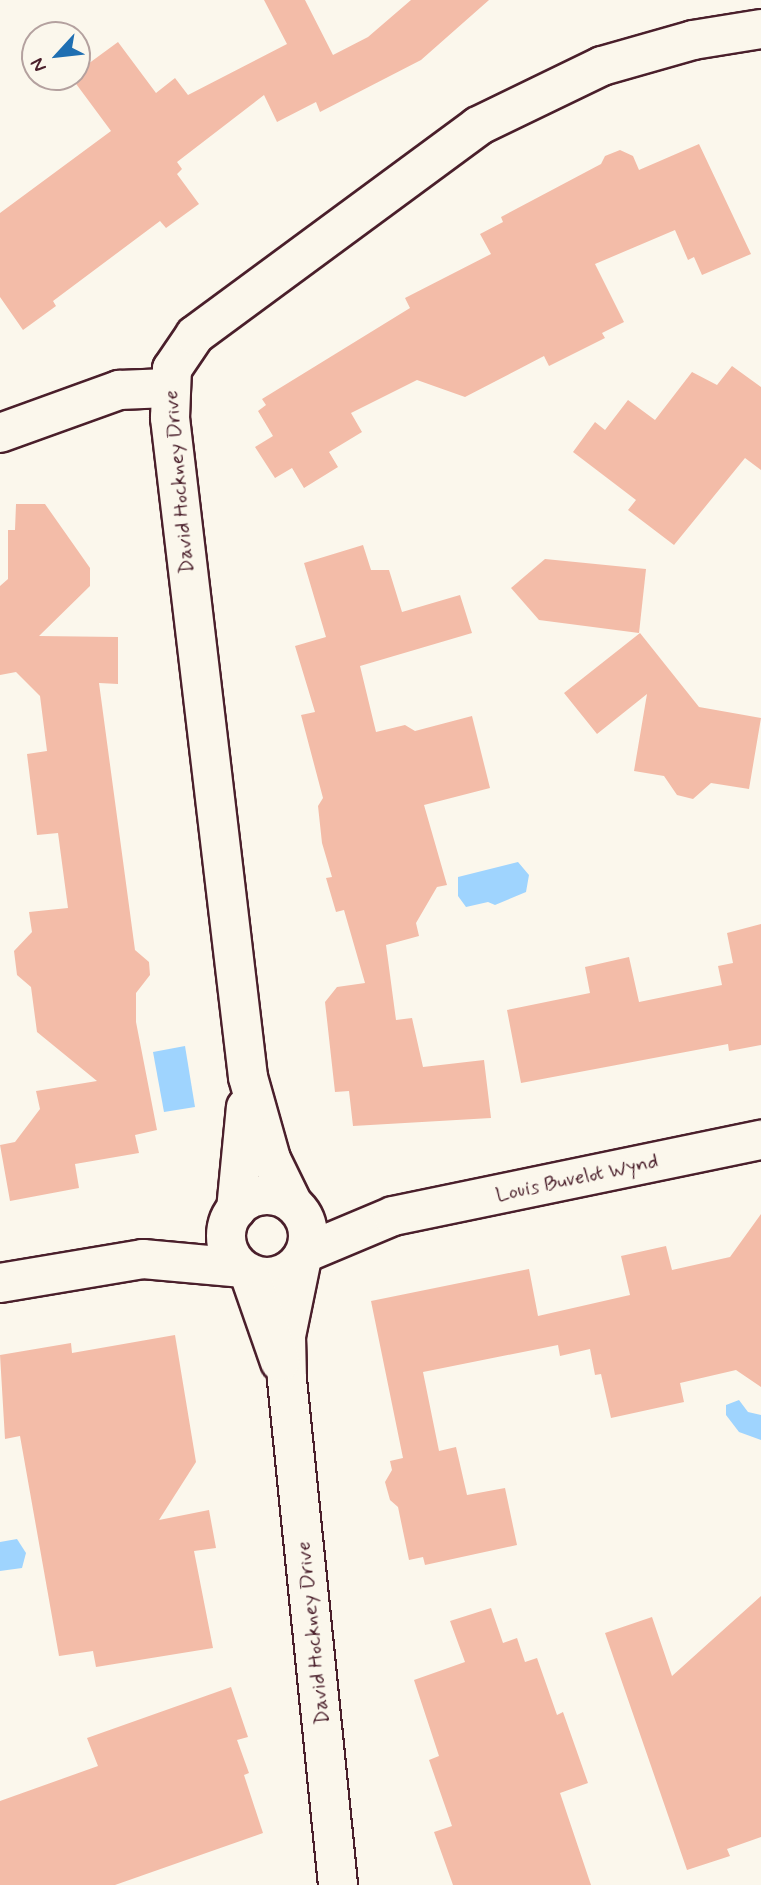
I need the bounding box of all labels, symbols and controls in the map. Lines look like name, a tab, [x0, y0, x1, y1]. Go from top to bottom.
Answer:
north arrow	[21, 21, 91, 91]
text: N	[25, 54, 53, 76]
street label: David Hockney Drive	[159, 390, 199, 574]
street label: Louis Buvelot Wynd	[488, 1147, 666, 1209]
street label: David Hockney Drive	[291, 1541, 335, 1725]

